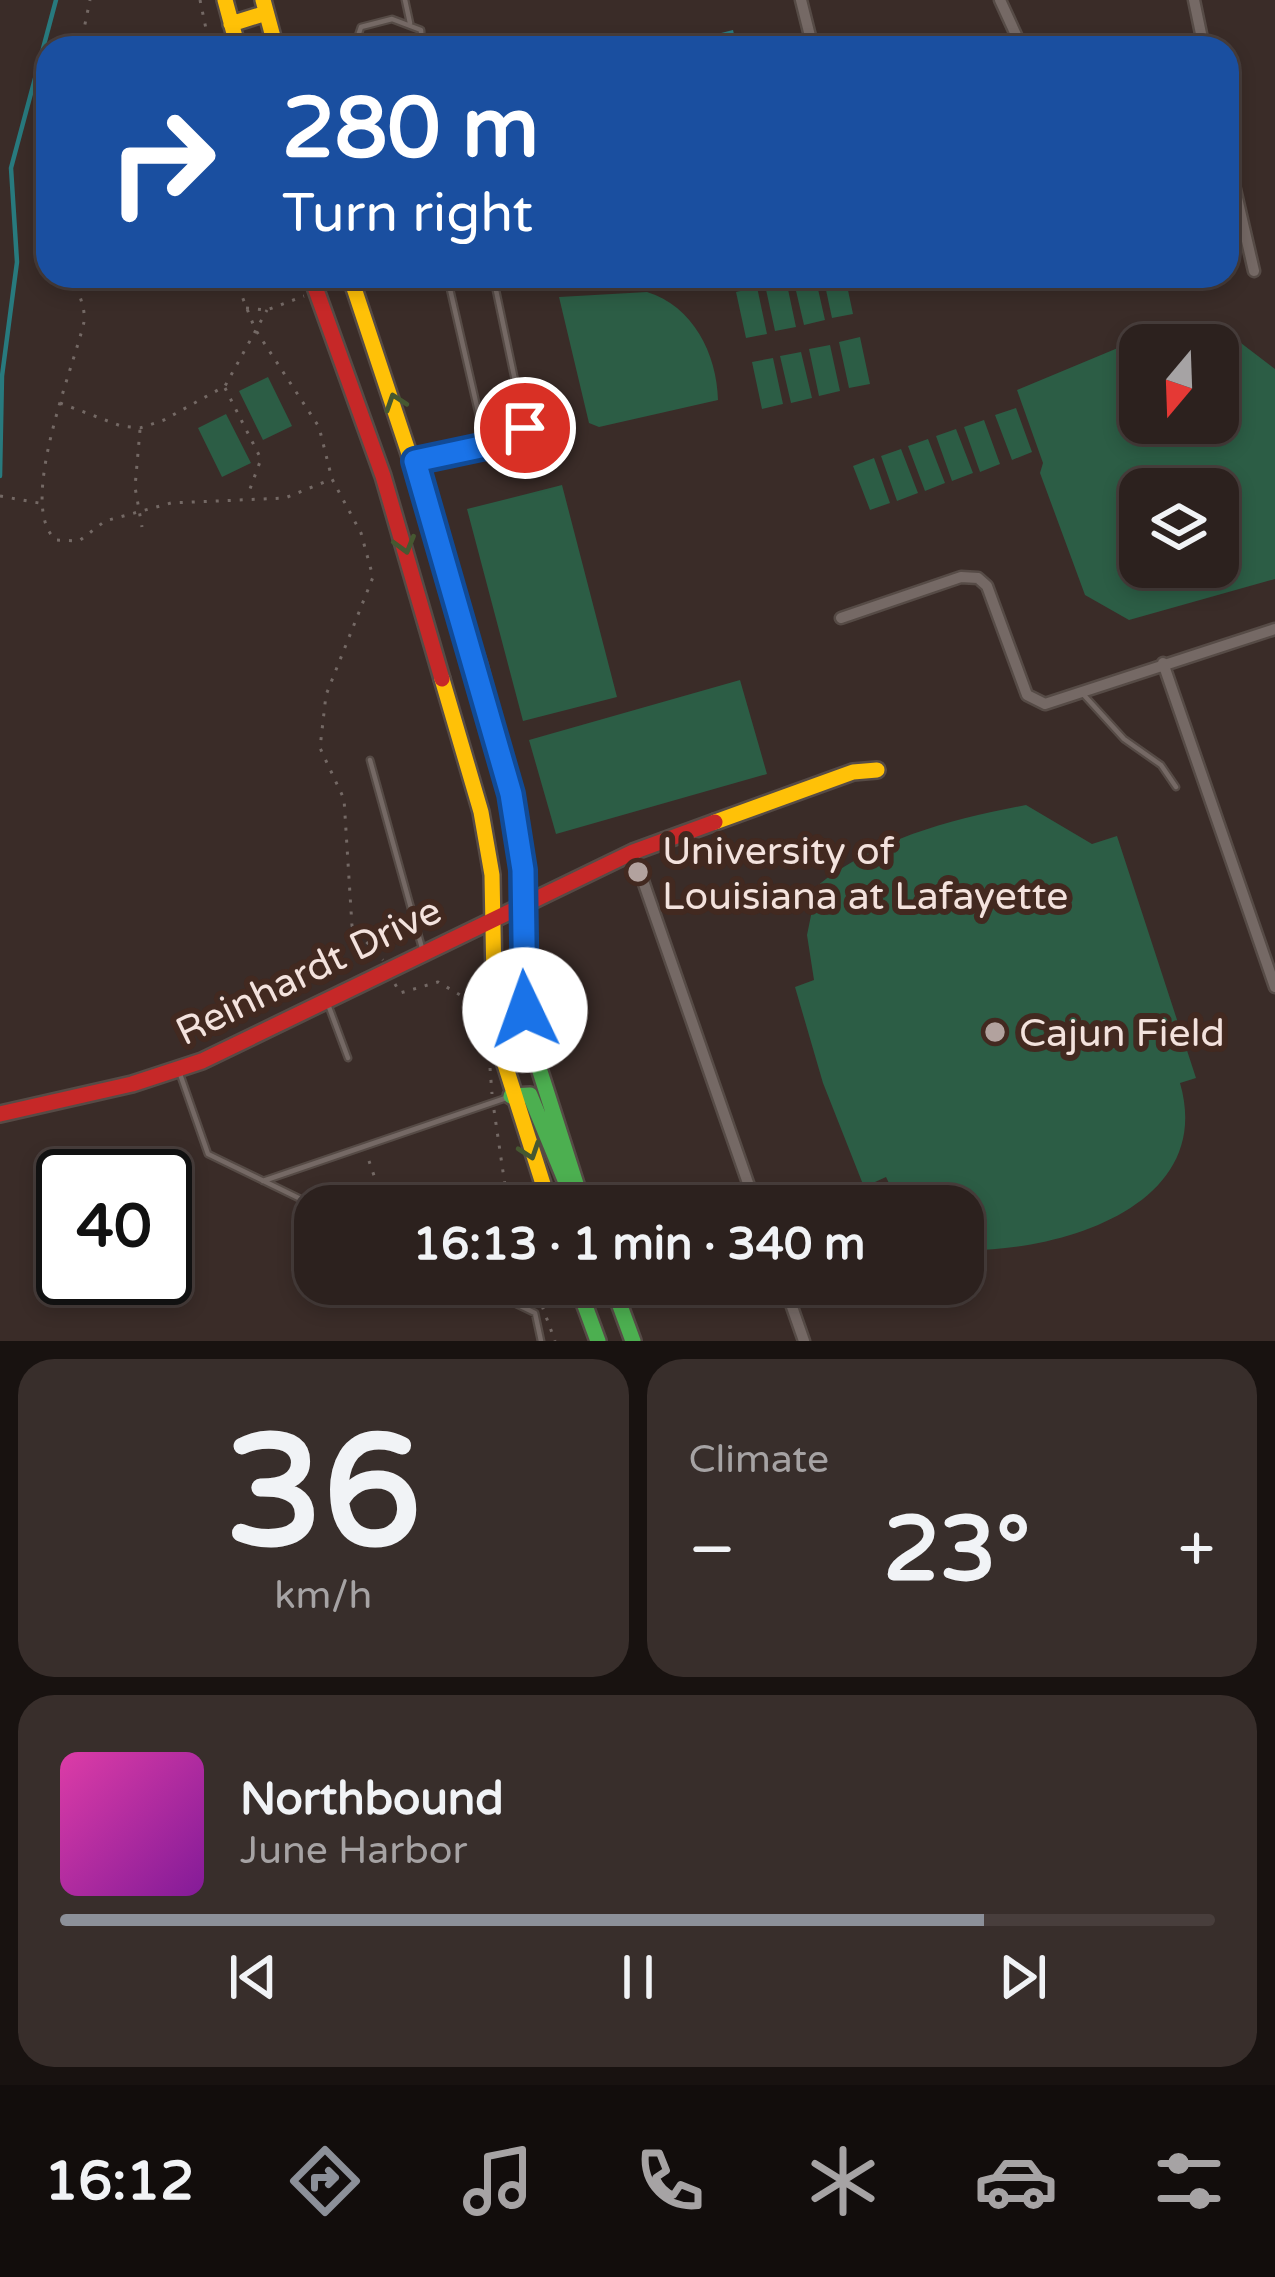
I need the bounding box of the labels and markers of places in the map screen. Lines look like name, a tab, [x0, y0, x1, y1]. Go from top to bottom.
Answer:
pin	[474, 377, 576, 479]
place label: University of Louisiana at Lafayette	[662, 828, 1068, 920]
marker: University of Louisiana at Lafayette	[625, 859, 651, 885]
place label: Cajun Field	[1019, 1010, 1225, 1057]
marker: Cajun Field	[982, 1019, 1008, 1045]

